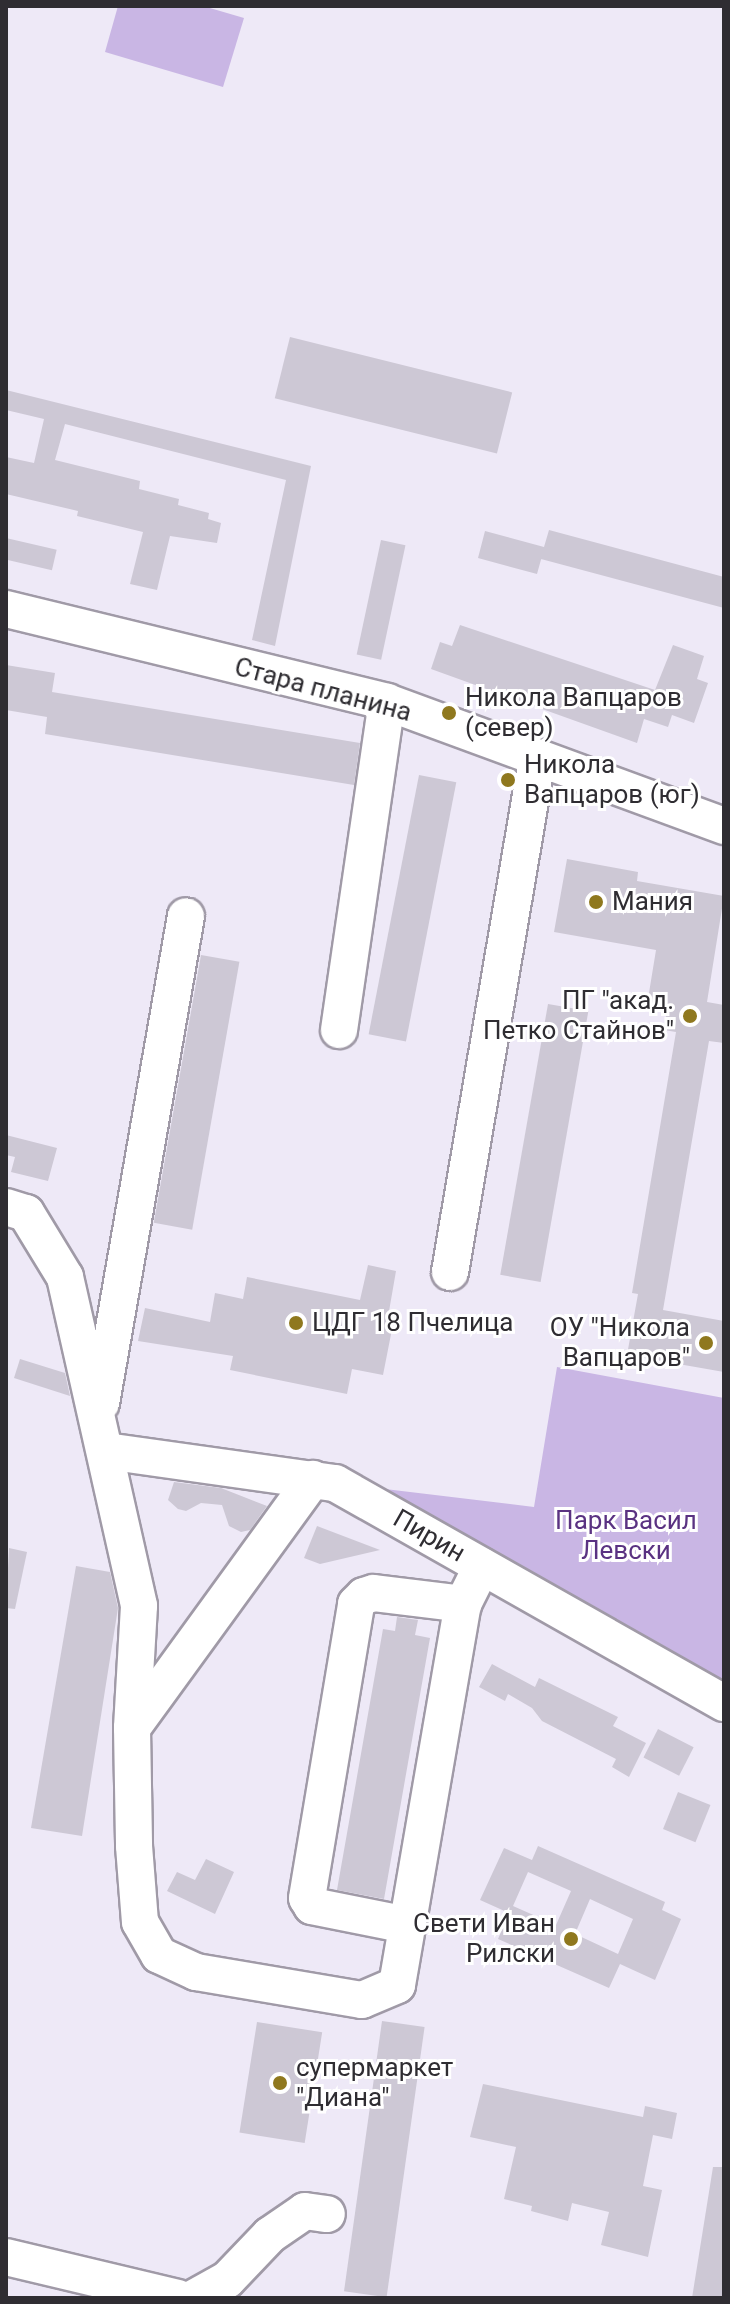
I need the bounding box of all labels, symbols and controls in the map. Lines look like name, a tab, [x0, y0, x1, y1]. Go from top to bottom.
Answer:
street label: Стара планина	[231, 651, 415, 729]
place label: Никола Вапцаров (север)	[465, 682, 682, 744]
marker: Никола Вапцаров (север)	[440, 704, 458, 722]
place label: Никола Вапцаров (юг)	[524, 749, 700, 810]
marker: Никола Вапцаров (юг)	[499, 771, 517, 789]
place label: Мания	[612, 886, 693, 918]
marker: Мания	[587, 893, 605, 911]
place label: ПГ "акад. Петко Стайнов"	[483, 985, 674, 1046]
marker: ПГ "акад. Петко Стайнов"	[681, 1007, 699, 1025]
place label: ЦДГ 18 Пчелица	[312, 1307, 513, 1339]
place label: ОУ "Никола Вапцаров"	[550, 1312, 690, 1374]
marker: ЦДГ 18 Пчелица	[287, 1314, 305, 1332]
marker: ОУ "Никола Вапцаров"	[697, 1334, 715, 1352]
street label: Пирин	[387, 1503, 471, 1569]
park label: Парк Васил Левски	[555, 1505, 697, 1566]
place label: Свети Иван Рилски	[413, 1908, 555, 1970]
marker: Свети Иван Рилски	[562, 1930, 580, 1948]
place label: супермаркет "Диана"	[296, 2052, 453, 2114]
marker: супермаркет "Диана"	[271, 2074, 289, 2092]

